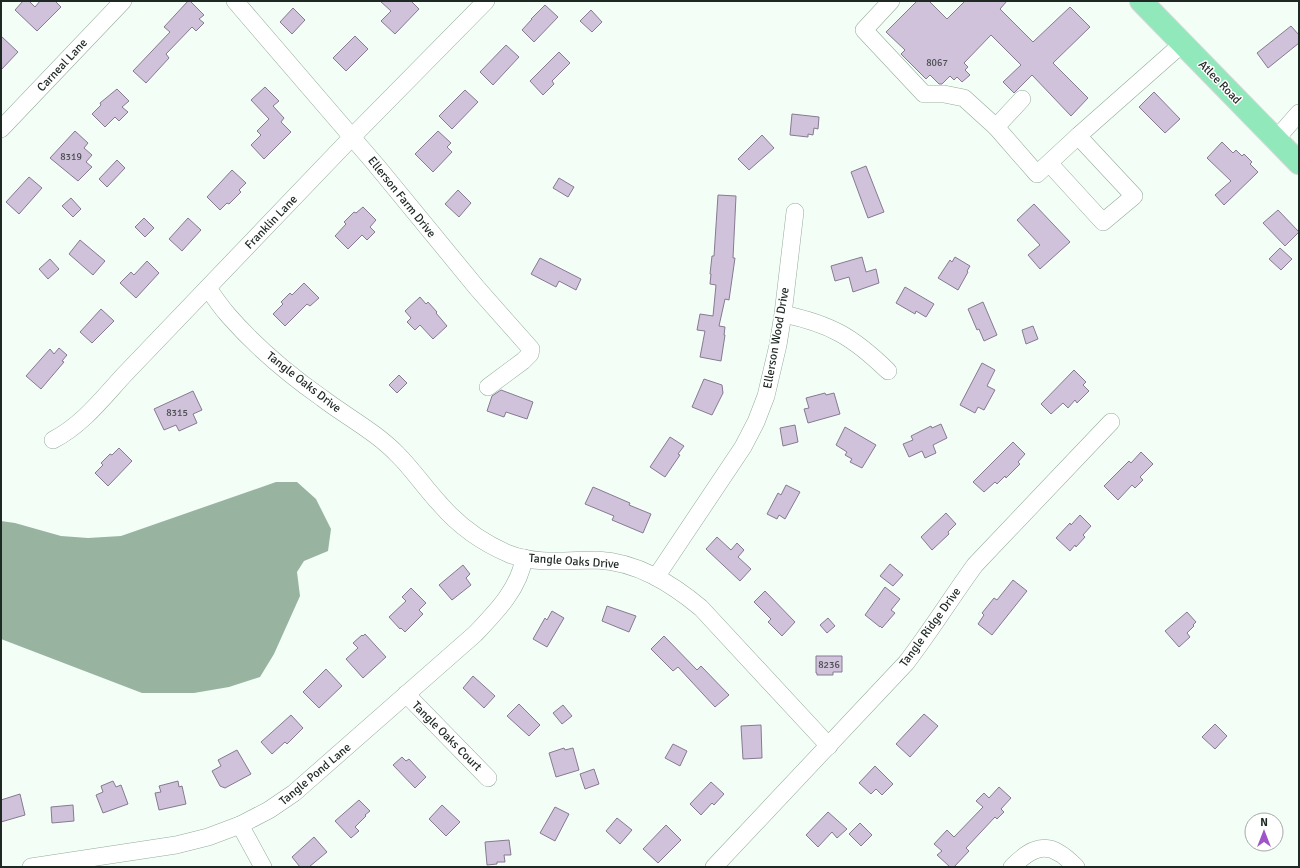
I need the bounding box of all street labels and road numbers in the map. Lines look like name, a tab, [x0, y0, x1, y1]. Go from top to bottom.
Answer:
street label: Carneal Lane	[34, 36, 91, 95]
street label: Atlee Road	[1195, 57, 1244, 107]
street label: Ellerson Farm Drive	[364, 154, 439, 241]
street label: Franklin Lane	[242, 192, 301, 253]
street label: Ellerson Wood Drive	[760, 286, 793, 390]
street label: Tangle Oaks Drive	[263, 349, 344, 416]
street label: Tangle Oaks Drive	[528, 551, 620, 572]
street label: Tangle Ridge Drive	[897, 585, 964, 670]
street label: Tangle Oaks Court	[409, 698, 485, 774]
street label: Tangle Pond Lane	[276, 740, 354, 809]

